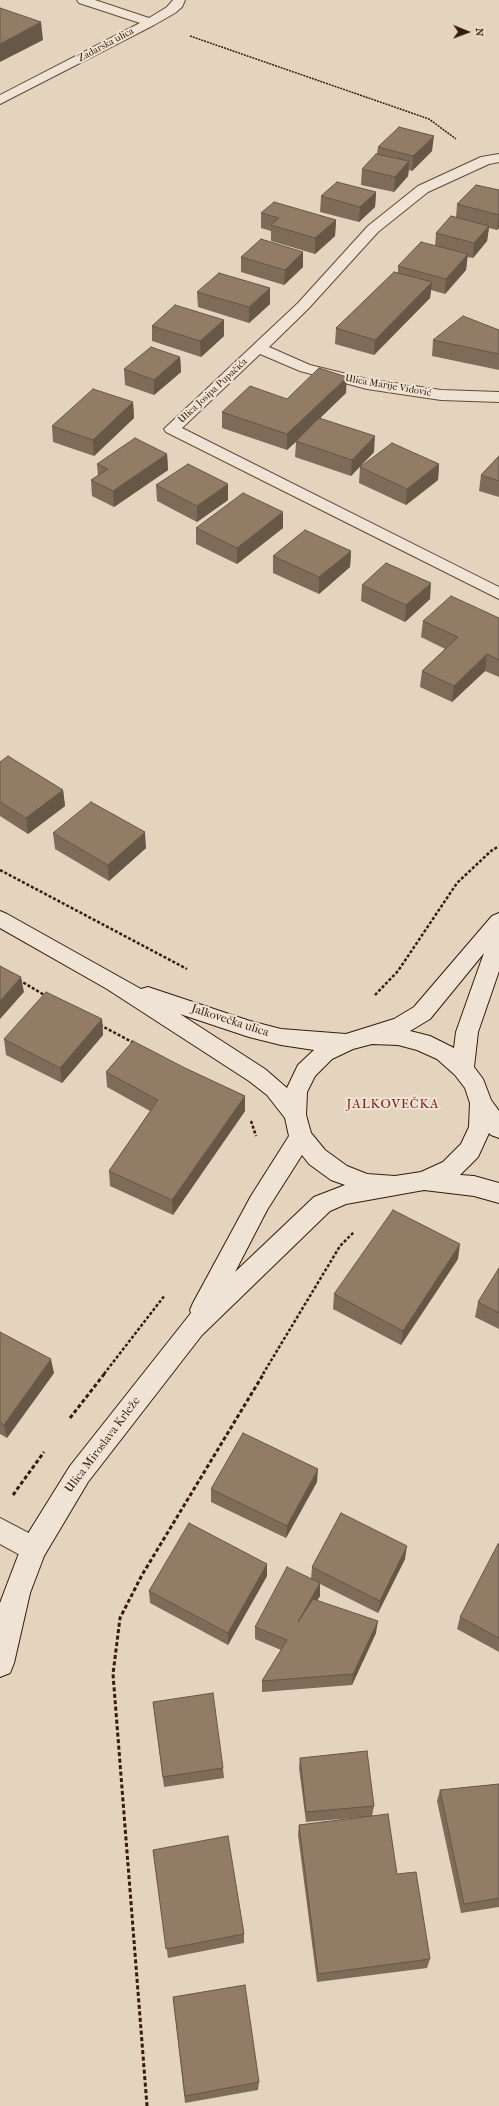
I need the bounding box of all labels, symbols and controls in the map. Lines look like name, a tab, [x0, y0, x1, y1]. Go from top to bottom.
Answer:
north arrow	[447, 12, 487, 52]
street label: Zadarska ulica	[76, 25, 136, 65]
text: N	[473, 28, 486, 37]
street label: Ulica Josipa Pupačića	[176, 356, 250, 426]
street label: Ulica Marije Vidović	[344, 373, 432, 399]
street label: Jalkovečka ulica	[189, 1002, 271, 1040]
district label: JALKOVEČKA	[347, 1097, 439, 1113]
street label: Ulica Miroslava Krleže	[62, 1394, 144, 1496]

